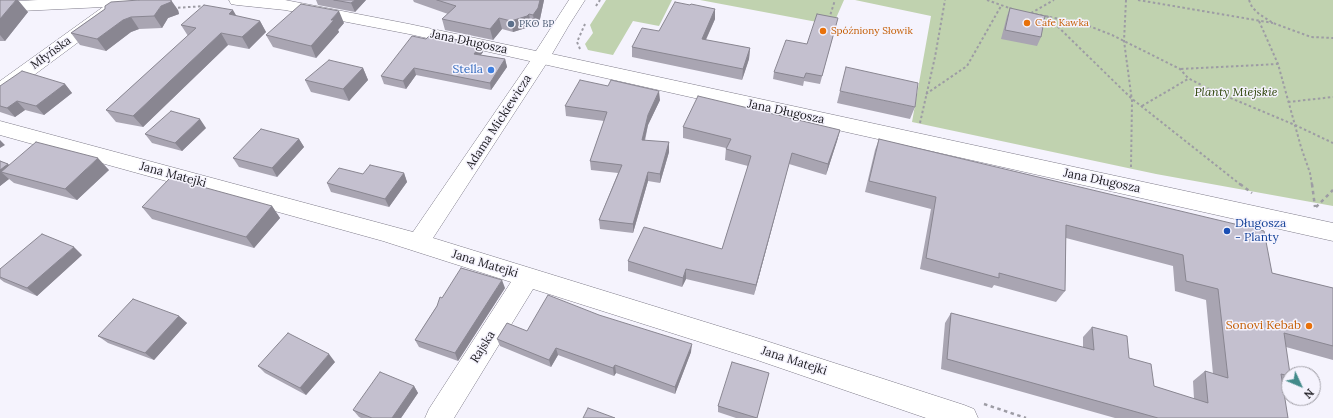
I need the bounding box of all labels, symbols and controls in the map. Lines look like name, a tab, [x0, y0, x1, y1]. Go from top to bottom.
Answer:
place label: Cafe Kawka	[1035, 17, 1089, 29]
place label: PKO BP	[519, 18, 554, 30]
marker: Cafe Kawka	[1022, 18, 1032, 28]
marker: PKO BP	[506, 19, 516, 29]
place label: Spóźniony Słowik	[831, 25, 913, 37]
marker: Spóźniony Słowik	[818, 26, 828, 36]
street label: Jana Długosza	[429, 27, 509, 57]
street label: Młyńska	[28, 34, 74, 72]
place label: Stella	[452, 63, 483, 77]
marker: Stella	[486, 65, 496, 75]
street label: Adama Mickiewicza	[463, 72, 535, 172]
park label: Planty Miejskie	[1194, 86, 1278, 100]
street label: Jana Długosza	[746, 97, 826, 127]
street label: Jana Matejki	[138, 159, 208, 191]
street label: Jana Długosza	[1062, 166, 1142, 196]
place label: Długosza - Planty	[1235, 217, 1286, 245]
marker: Długosza - Planty	[1222, 226, 1232, 236]
street label: Jana Matejki	[450, 247, 520, 281]
place label: Sonovi Kebab	[1226, 319, 1301, 333]
marker: Sonovi Kebab	[1304, 321, 1314, 331]
street label: Rajska	[468, 328, 498, 366]
street label: Jana Matejki	[759, 344, 829, 378]
north arrow	[1281, 366, 1321, 406]
text: N	[1301, 386, 1317, 402]

